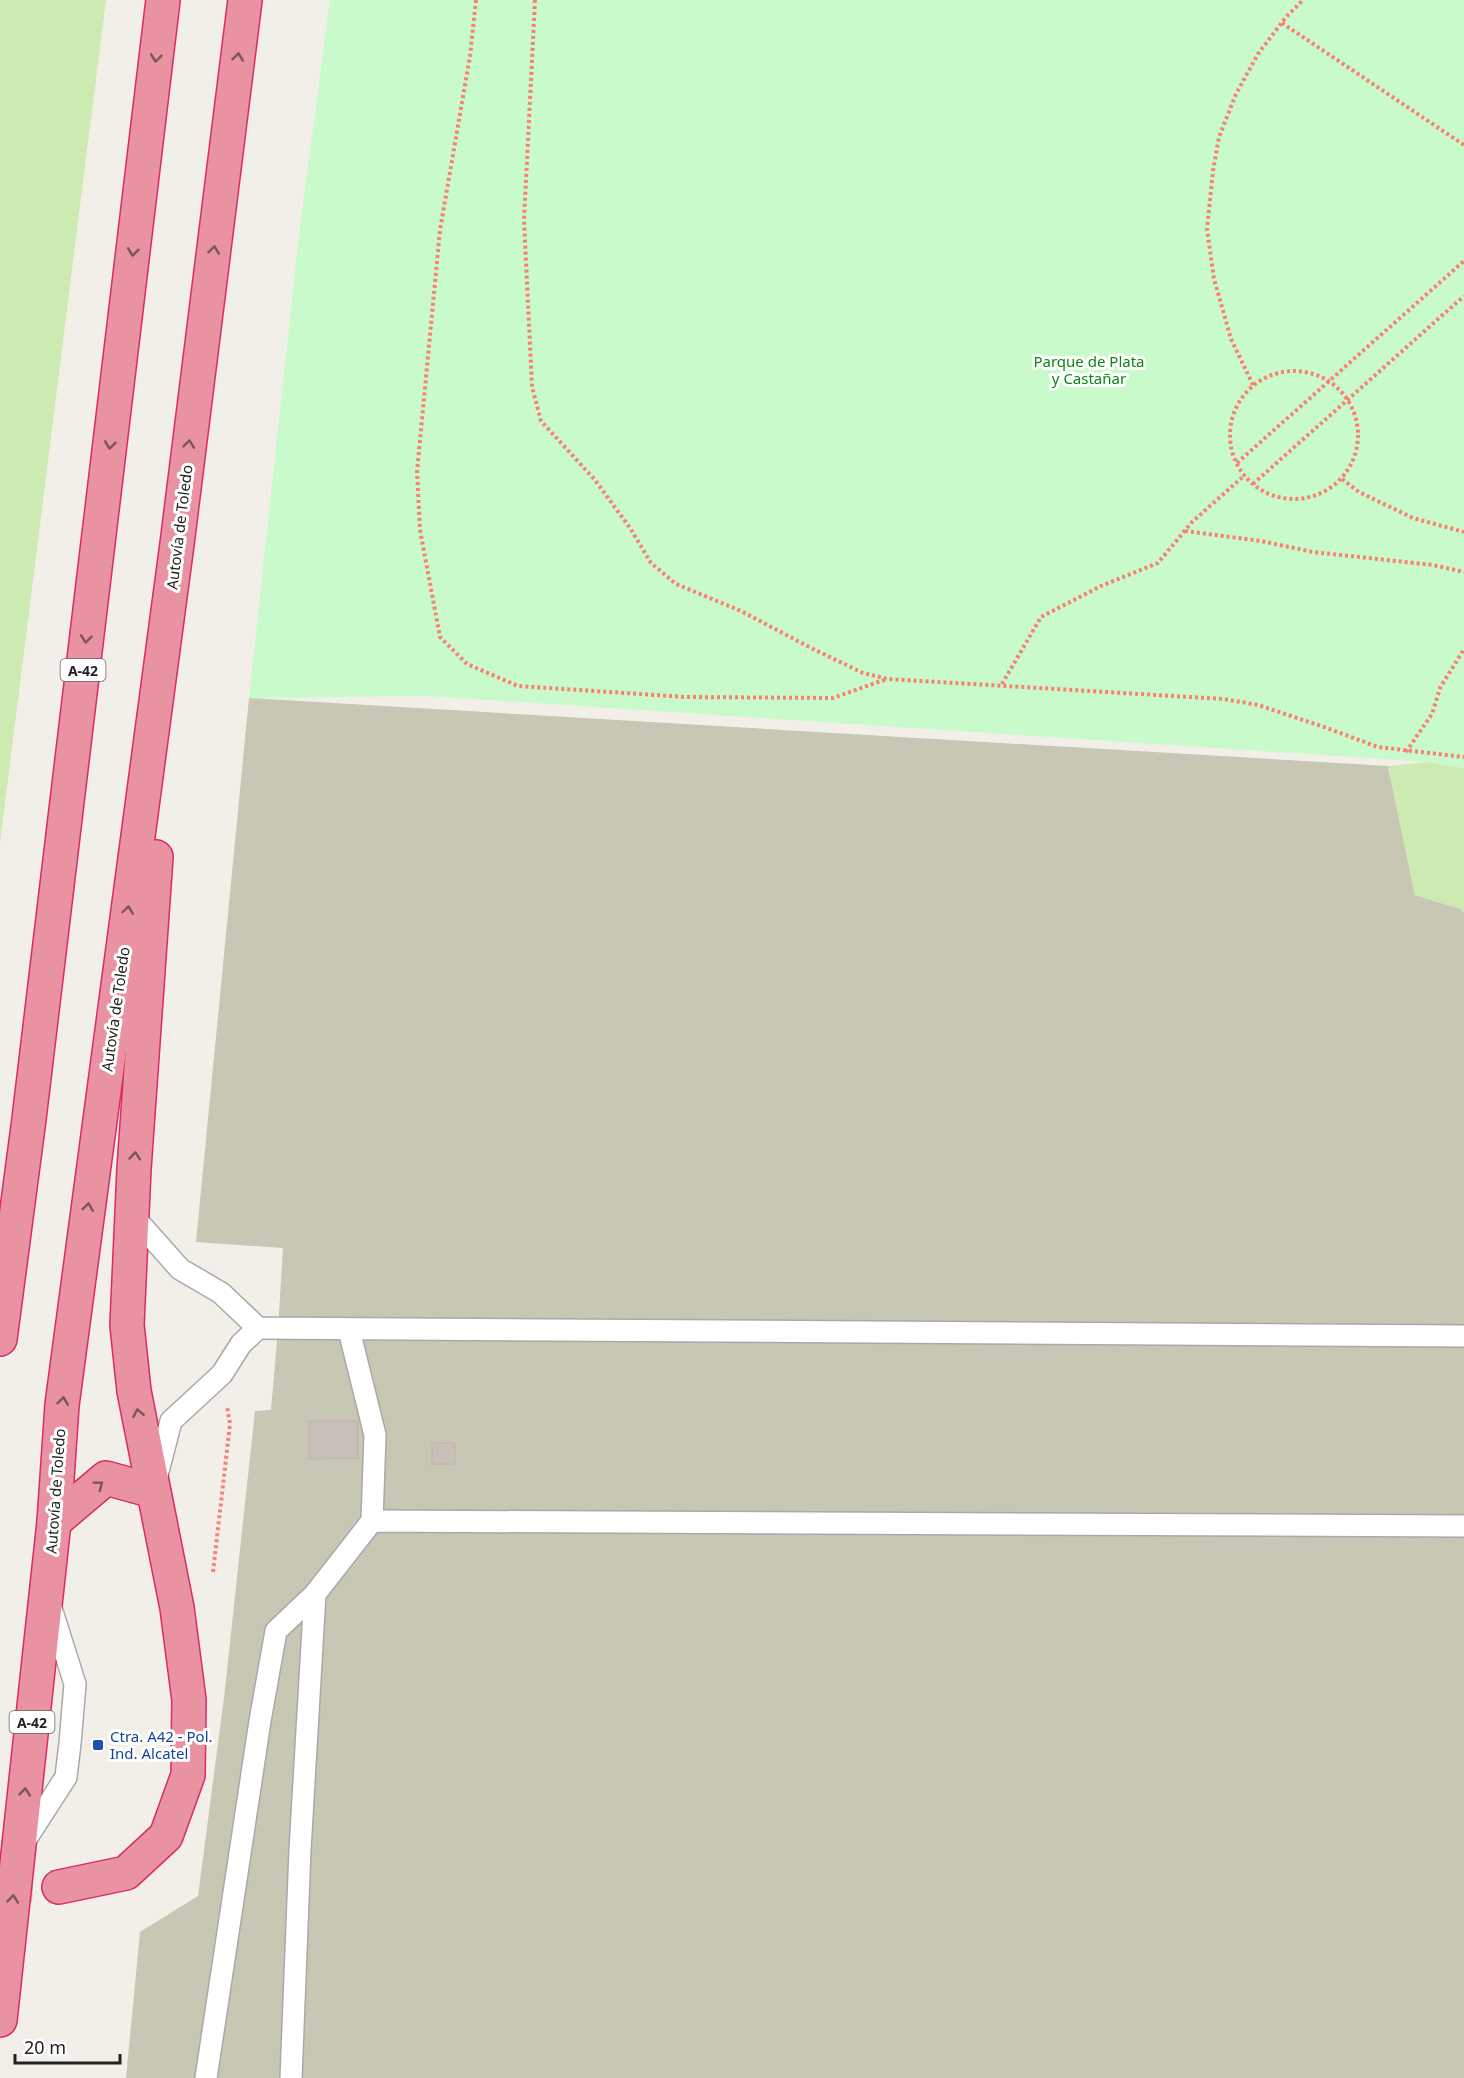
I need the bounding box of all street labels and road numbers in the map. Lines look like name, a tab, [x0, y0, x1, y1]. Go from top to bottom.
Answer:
street label: Autovía de Toledo	[161, 464, 197, 590]
road number: A-42	[60, 659, 106, 681]
street label: Autovía de Toledo	[96, 945, 134, 1073]
street label: Autovía de Toledo	[41, 1428, 69, 1554]
road number: A-42	[9, 1711, 54, 1733]

